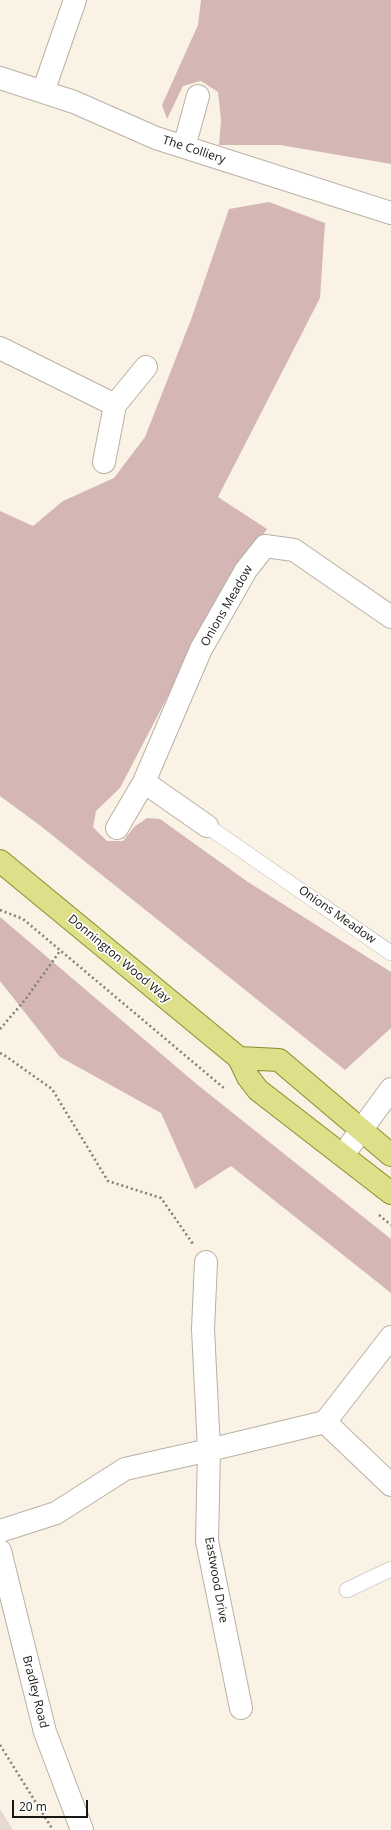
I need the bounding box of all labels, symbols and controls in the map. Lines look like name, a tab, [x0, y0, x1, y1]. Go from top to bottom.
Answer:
street label: The Colliery	[161, 133, 227, 167]
street label: Onions Meadow	[198, 563, 256, 649]
street label: Onions Meadow	[296, 883, 378, 947]
street label: Donnington Wood Way	[65, 912, 173, 1006]
street label: Eastwood Drive	[201, 1536, 231, 1624]
street label: Bradley Road	[19, 1654, 51, 1730]
scale bar	[14, 1792, 90, 1818]
text: 20 m	[19, 1798, 47, 1815]

